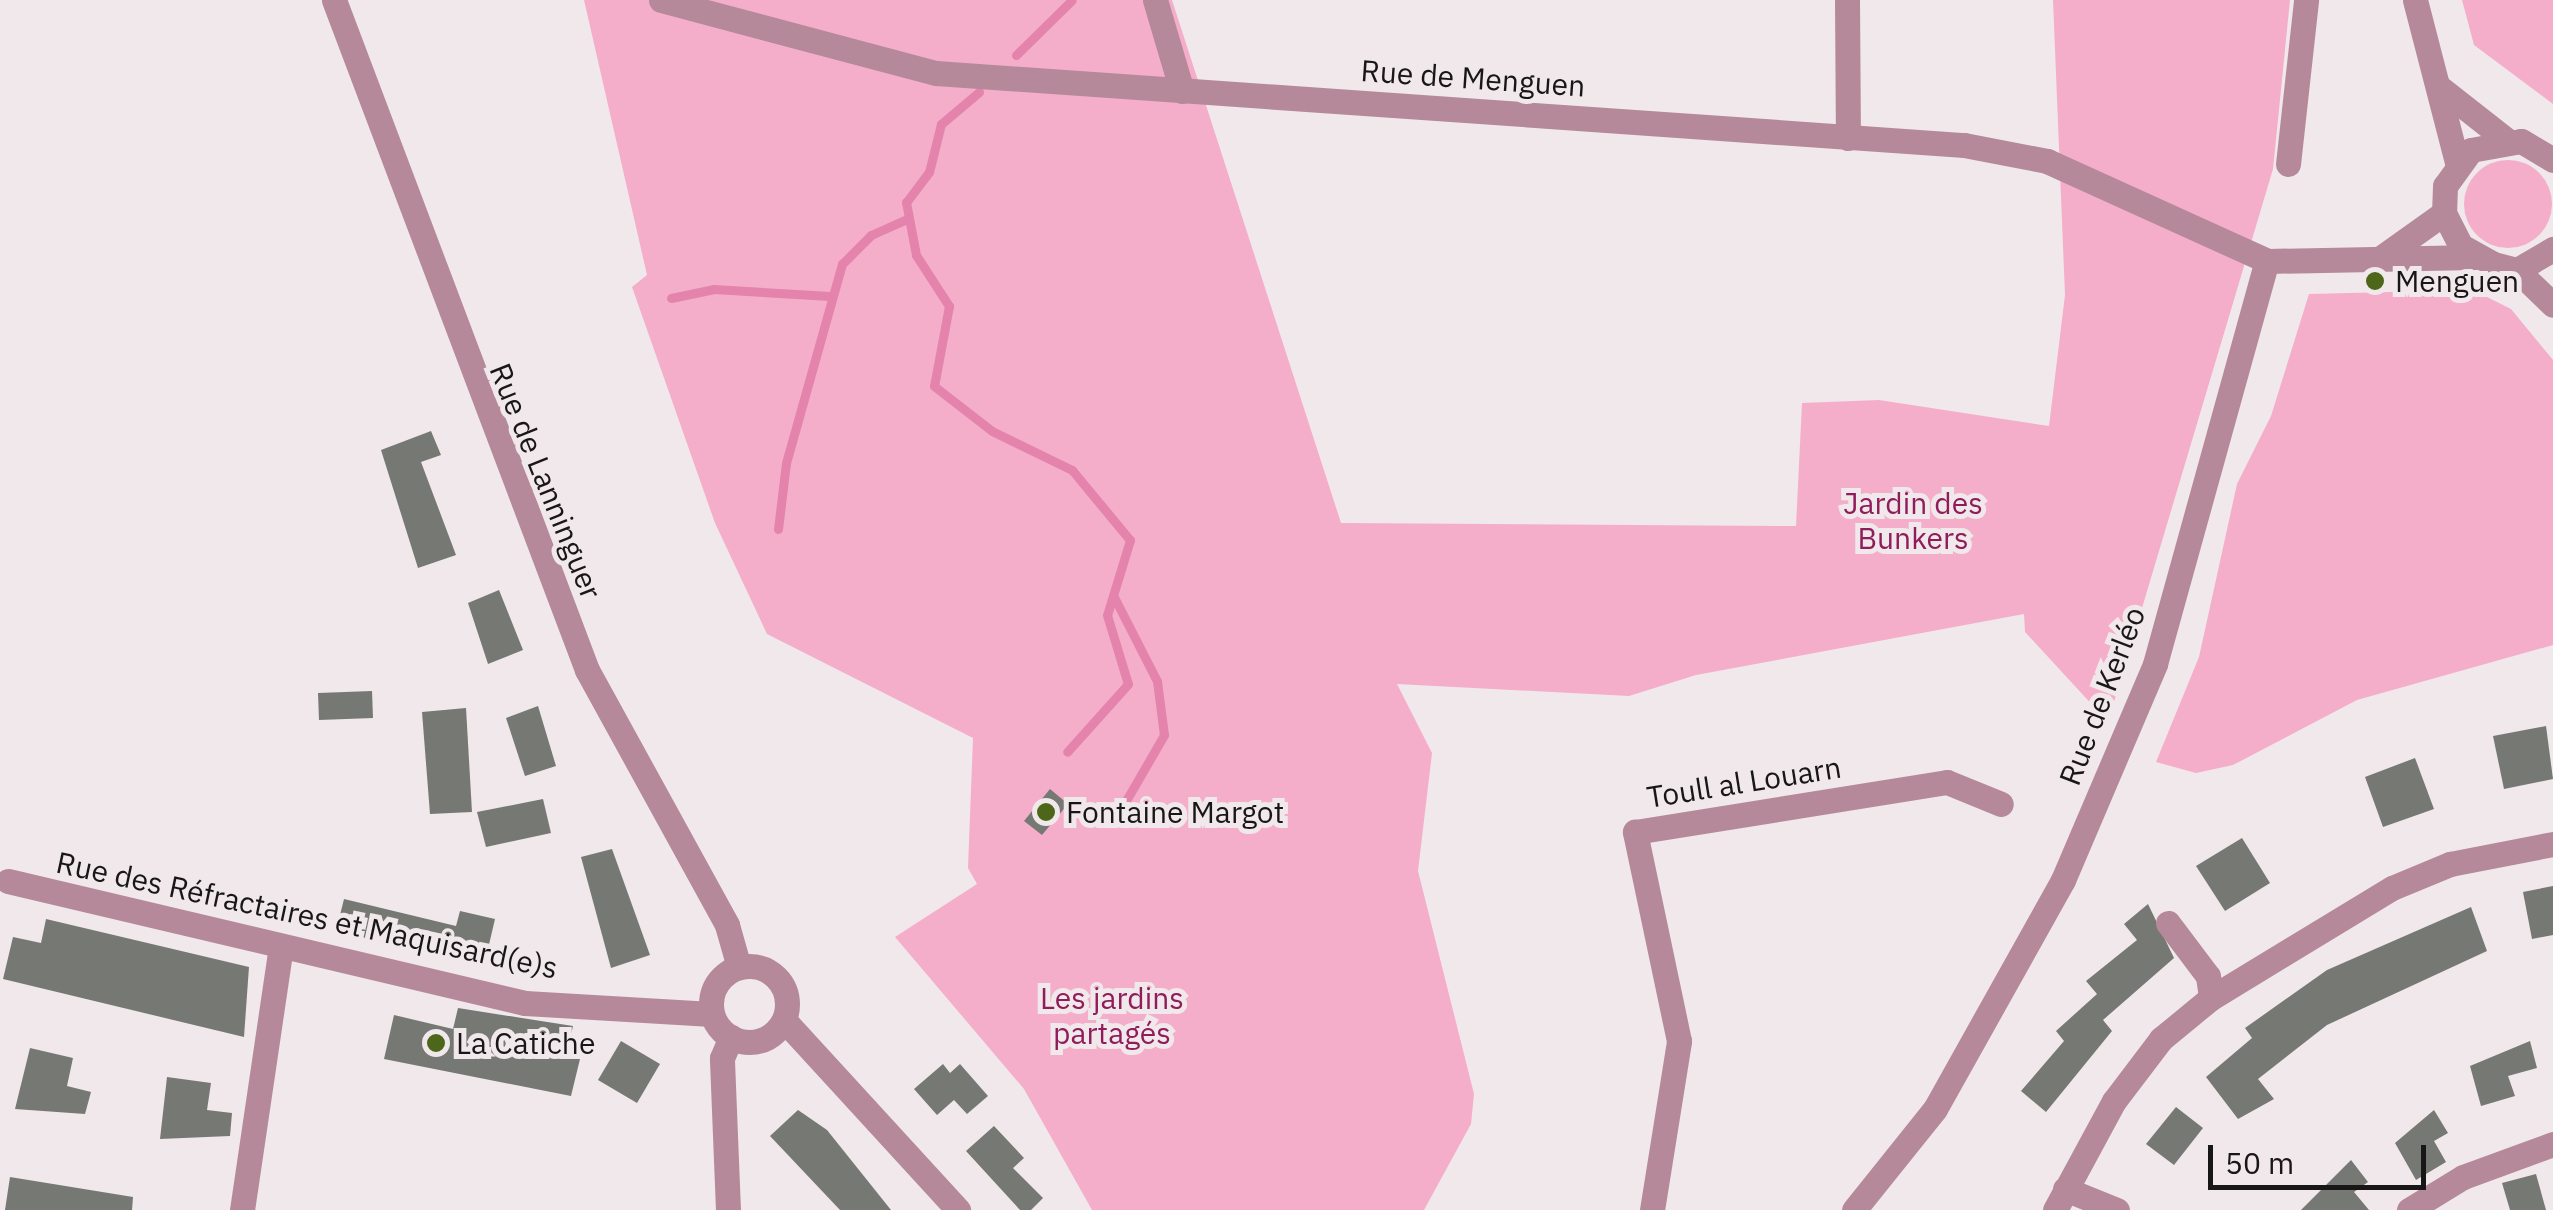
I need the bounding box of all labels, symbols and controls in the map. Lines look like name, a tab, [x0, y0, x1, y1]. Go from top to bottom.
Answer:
street label: Rue de Menguen	[1360, 52, 1586, 104]
place label: Menguen	[2395, 263, 2519, 299]
marker: Menguen	[2364, 270, 2386, 292]
street label: Rue de Lanninguer	[482, 358, 610, 604]
park label: Jardin des Bunkers	[1843, 485, 1983, 556]
street label: Rue de Kerléo	[2052, 602, 2152, 790]
street label: Toull al Louarn	[1644, 749, 1844, 815]
place label: Fontaine Margot	[1066, 794, 1284, 830]
marker: Fontaine Margot	[1035, 801, 1057, 823]
street label: Rue des Réfractaires et Maquisard(e)s	[53, 844, 561, 986]
park label: Les jardins partagés	[1040, 980, 1184, 1050]
place label: La Catiche	[456, 1025, 595, 1061]
marker: La Catiche	[425, 1032, 447, 1054]
scale bar	[2213, 1125, 2430, 1187]
text: 50 m	[2225, 1143, 2294, 1182]

